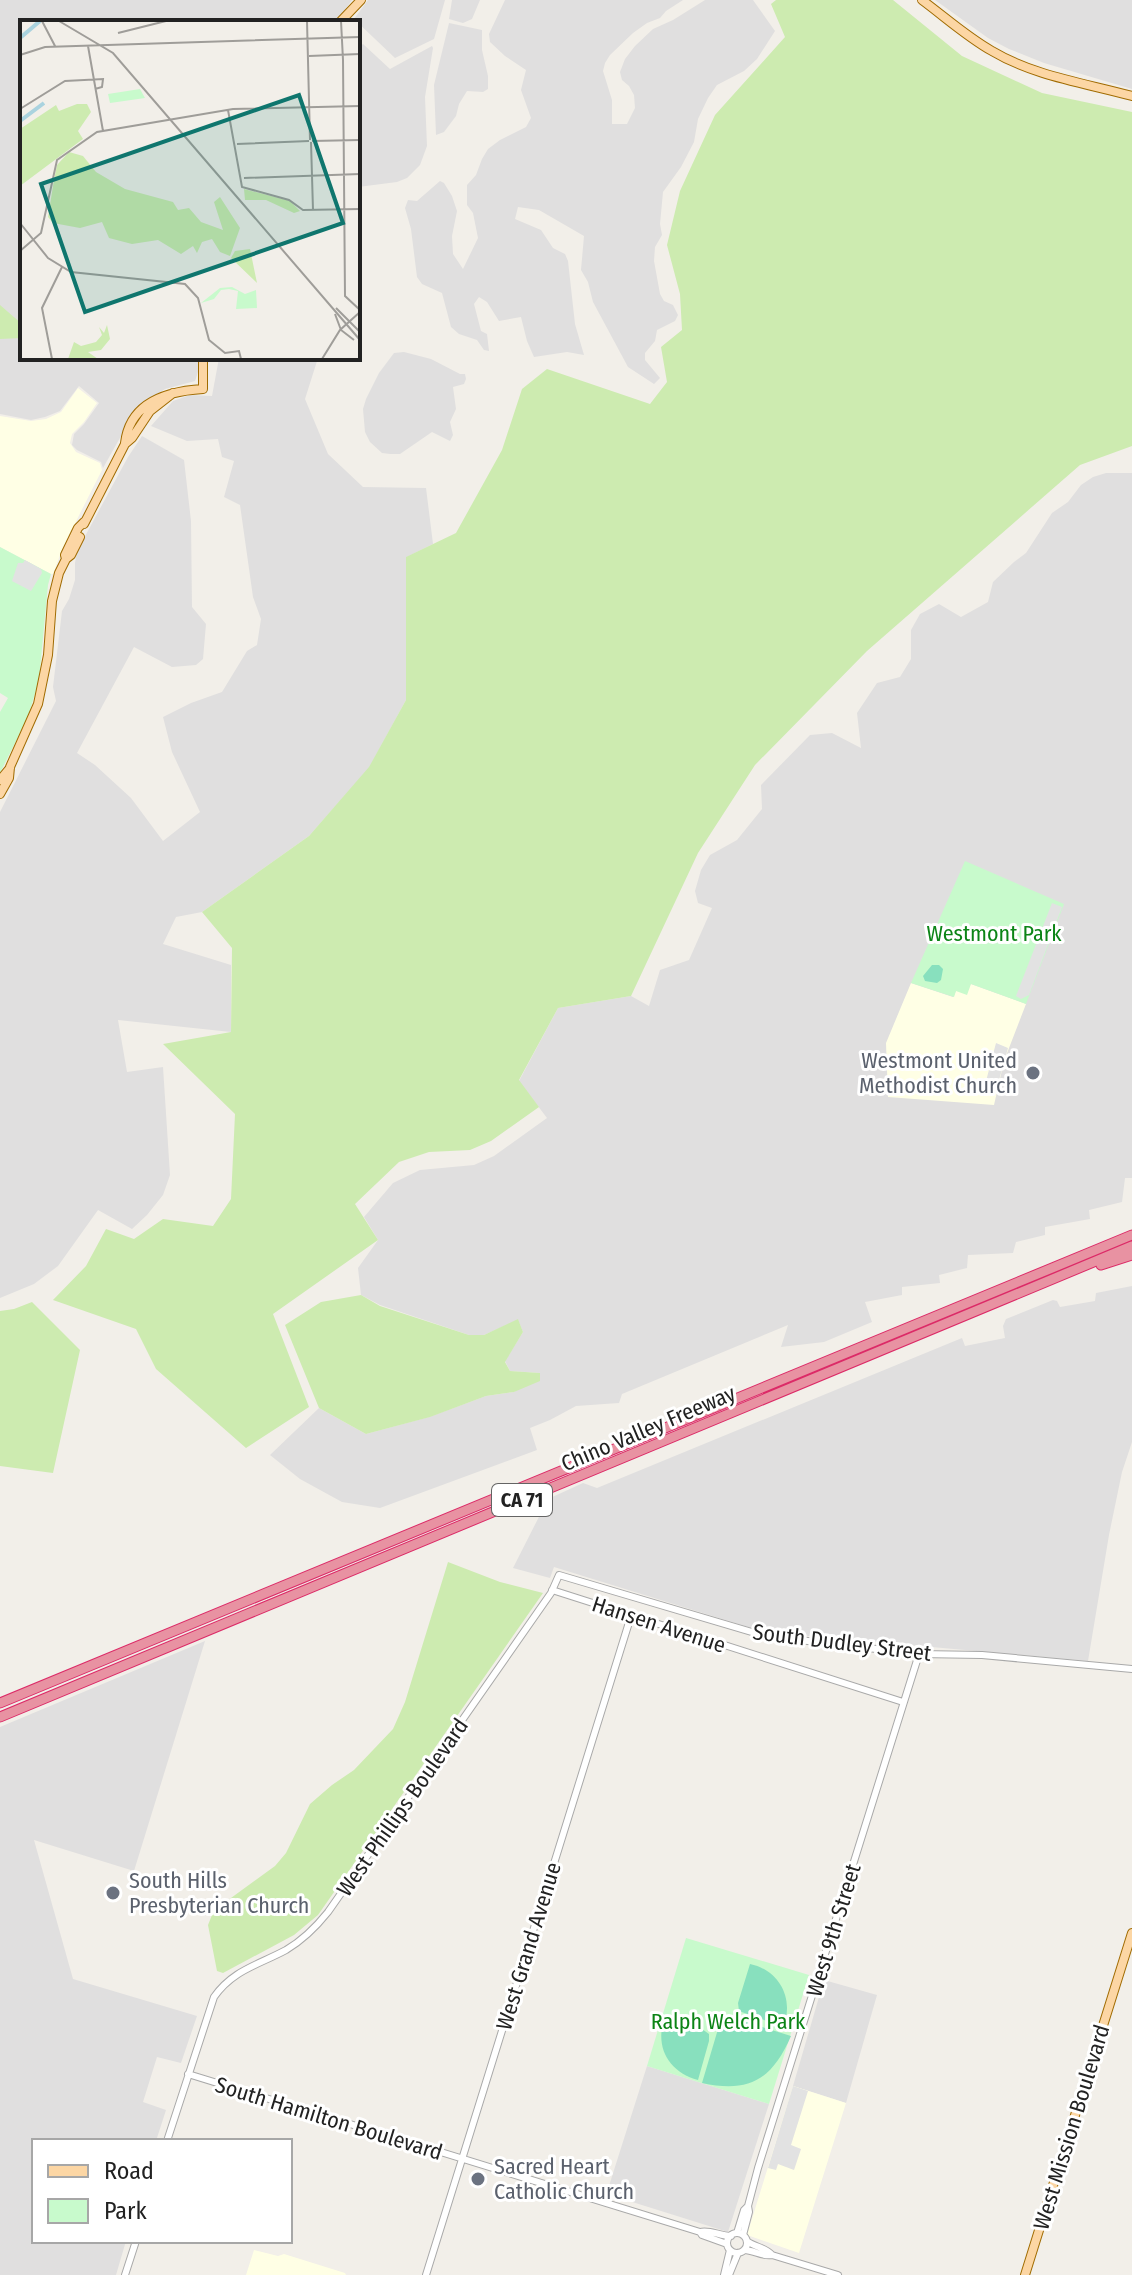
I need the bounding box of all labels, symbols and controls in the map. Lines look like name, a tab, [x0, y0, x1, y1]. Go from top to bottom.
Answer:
inset map	[20, 20, 360, 360]
park label: Westmont Park	[926, 920, 1062, 947]
place label: Westmont United Methodist Church	[859, 1047, 1017, 1099]
marker: Westmont United Methodist Church	[1024, 1064, 1042, 1082]
street label: Chino Valley Freeway	[557, 1380, 740, 1477]
road number: CA 71	[492, 1484, 552, 1516]
street label: Hansen Avenue	[589, 1590, 729, 1659]
street label: South Dudley Street	[751, 1618, 934, 1667]
street label: West Phillips Boulevard	[331, 1713, 474, 1902]
street label: West Grand Avenue	[490, 1859, 567, 2033]
street label: West 9th Street	[800, 1860, 867, 2000]
place label: South Hills Presbyterian Church	[129, 1867, 309, 1919]
marker: South Hills Presbyterian Church	[104, 1884, 122, 1902]
park label: Ralph Welch Park	[651, 2008, 806, 2035]
street label: West Mission Boulevard	[1027, 2021, 1116, 2233]
street label: South Hamilton Boulevard	[212, 2071, 446, 2166]
legend	[32, 2139, 292, 2243]
place label: Sacred Heart Catholic Church	[494, 2153, 634, 2205]
text: Road	[104, 2157, 154, 2185]
marker: Sacred Heart Catholic Church	[469, 2170, 487, 2188]
text: Park	[104, 2197, 147, 2225]

